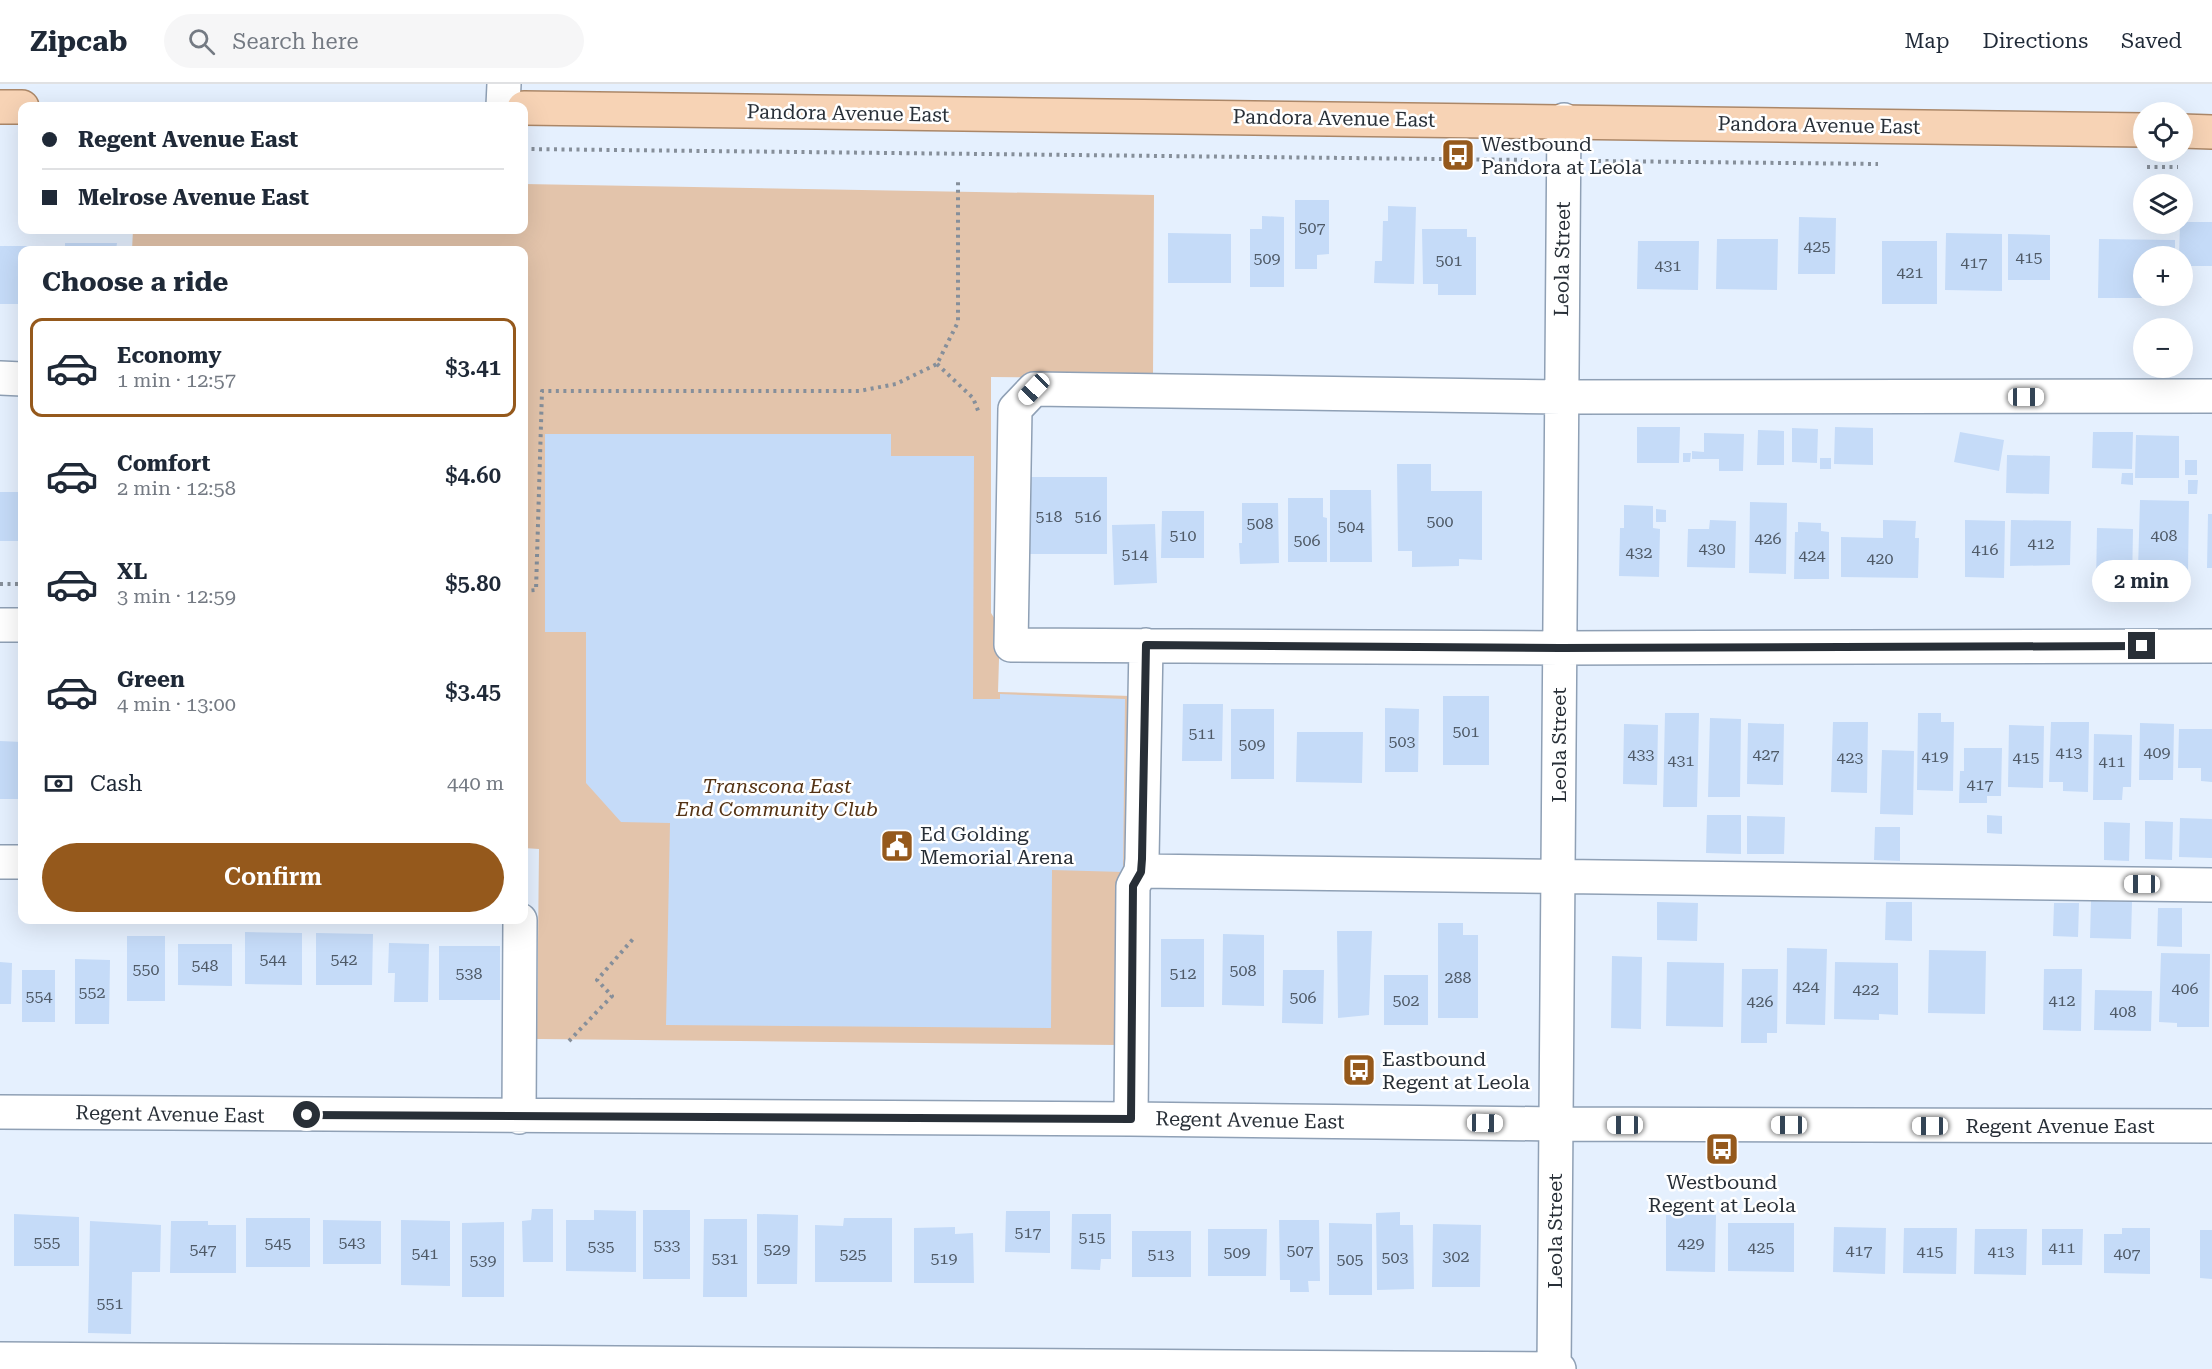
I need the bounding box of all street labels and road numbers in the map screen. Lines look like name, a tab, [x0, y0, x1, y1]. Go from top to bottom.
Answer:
street label: Pandora Avenue East	[747, 99, 950, 127]
street label: Pandora Avenue East	[1233, 104, 1436, 132]
street label: Pandora Avenue East	[1718, 111, 1921, 139]
street label: Leola Street	[1549, 201, 1575, 317]
street label: Leola Street	[1547, 687, 1571, 803]
street label: Regent Avenue East	[75, 1100, 265, 1128]
street label: Regent Avenue East	[1155, 1106, 1345, 1134]
street label: Regent Avenue East	[1965, 1114, 2155, 1138]
street label: Leola Street	[1543, 1173, 1567, 1289]

